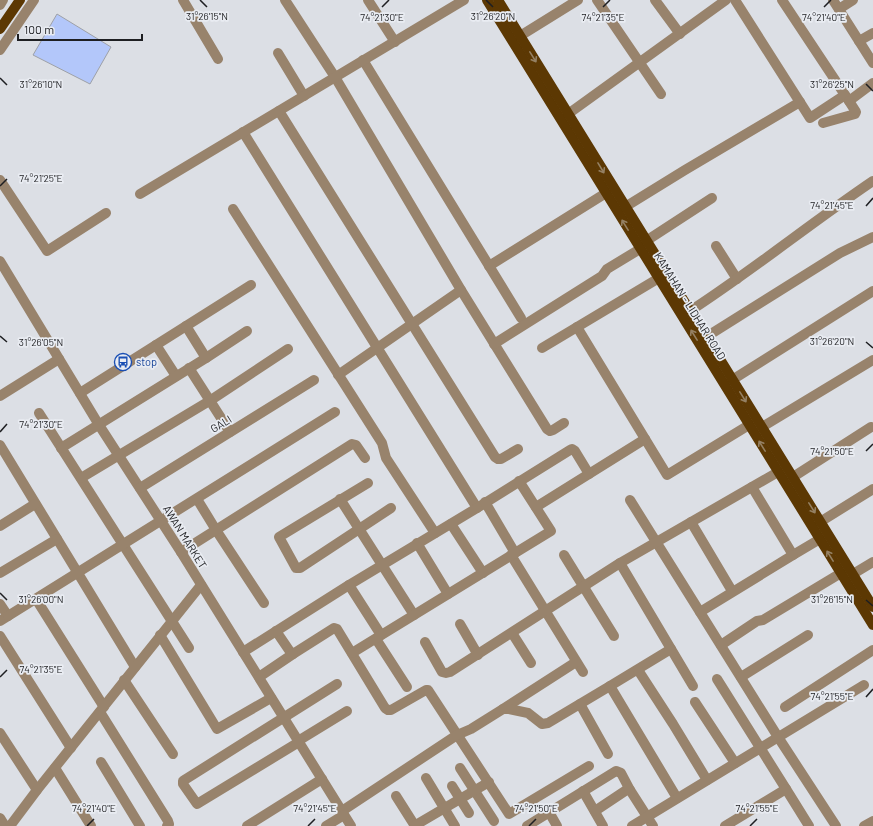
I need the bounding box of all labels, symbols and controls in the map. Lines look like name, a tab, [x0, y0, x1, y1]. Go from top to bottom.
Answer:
text: 31°26'15"N	[186, 10, 228, 22]
text: 31°26'20"N	[471, 10, 515, 22]
text: 74°21'30"E	[360, 11, 404, 23]
text: 74°21'35"E	[581, 11, 625, 23]
text: 74°21'40"E	[802, 11, 846, 23]
scale bar	[18, 16, 142, 42]
text: 100 m	[24, 22, 54, 36]
one-way arrow	[529, 51, 537, 62]
text: 31°26'10"N	[20, 78, 62, 90]
text: 31°26'25"N	[810, 78, 854, 90]
one-way arrow	[597, 162, 605, 173]
text: 74°21'25"E	[19, 172, 63, 184]
text: 74°21'45"E	[810, 199, 854, 211]
one-way arrow	[621, 219, 629, 231]
street label: KAMAHAN - LIDHAR ROAD	[652, 250, 729, 362]
one-way arrow	[689, 329, 697, 341]
text: 31°26'20"N	[810, 335, 854, 347]
text: 31°26'05"N	[19, 336, 63, 348]
bus stop icon: stop	[113, 352, 133, 372]
place label: stop	[136, 355, 157, 368]
one-way arrow	[740, 391, 748, 403]
street label: GALI	[208, 412, 234, 435]
text: 74°21'30"E	[19, 418, 63, 430]
one-way arrow	[758, 441, 766, 452]
text: 74°21'50"E	[810, 445, 854, 457]
one-way arrow	[808, 502, 816, 514]
street label: AWAN MARKET	[161, 503, 210, 571]
one-way arrow	[826, 551, 835, 562]
text: 31°26'00"N	[19, 593, 63, 605]
text: 31°26'15"N	[811, 593, 853, 605]
text: 74°21'35"E	[19, 663, 63, 675]
text: 74°21'55"E	[810, 690, 854, 702]
text: 74°21'40"E	[72, 802, 116, 814]
text: 74°21'45"E	[293, 802, 337, 814]
text: 74°21'50"E	[514, 802, 558, 814]
text: 74°21'55"E	[735, 802, 779, 814]

